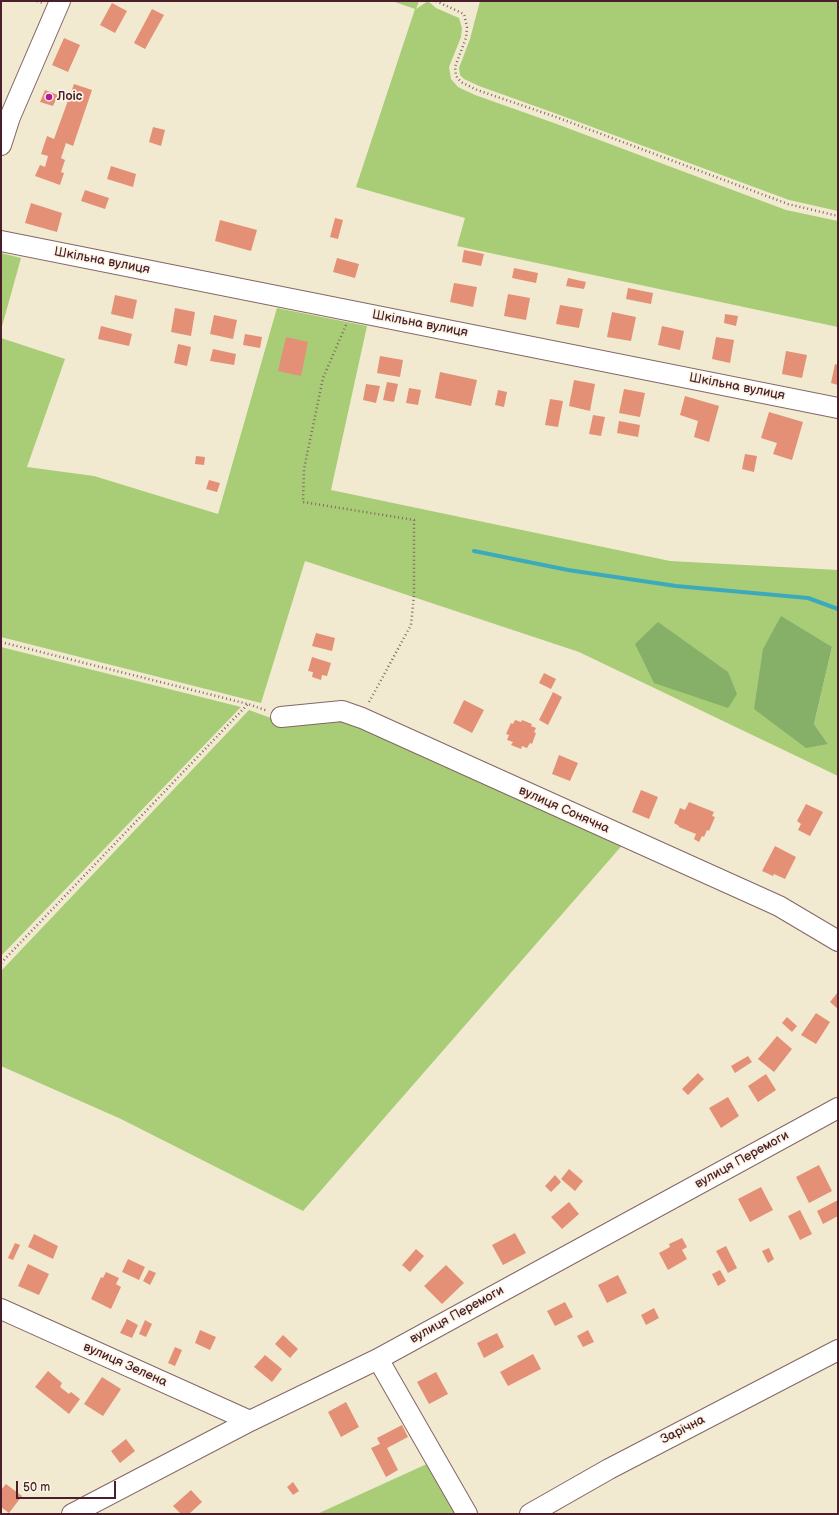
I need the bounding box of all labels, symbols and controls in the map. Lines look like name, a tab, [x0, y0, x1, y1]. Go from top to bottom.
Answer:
place label: Лоіс	[57, 89, 82, 105]
marker: Лоіс	[44, 92, 54, 102]
street label: Шкільна вулиця	[53, 244, 151, 278]
street label: Шкільна вулиця	[371, 307, 469, 341]
street label: Шкільна вулиця	[688, 370, 786, 404]
street label: вулиця Сонячна	[516, 783, 612, 837]
street label: вулиця Перемоги	[692, 1128, 792, 1192]
street label: вулиця Перемоги	[407, 1283, 507, 1347]
street label: вулиця Зелена	[81, 1340, 169, 1390]
street label: Зарічна	[658, 1412, 708, 1448]
scale bar	[18, 1473, 118, 1499]
text: 50 m	[23, 1480, 50, 1495]

